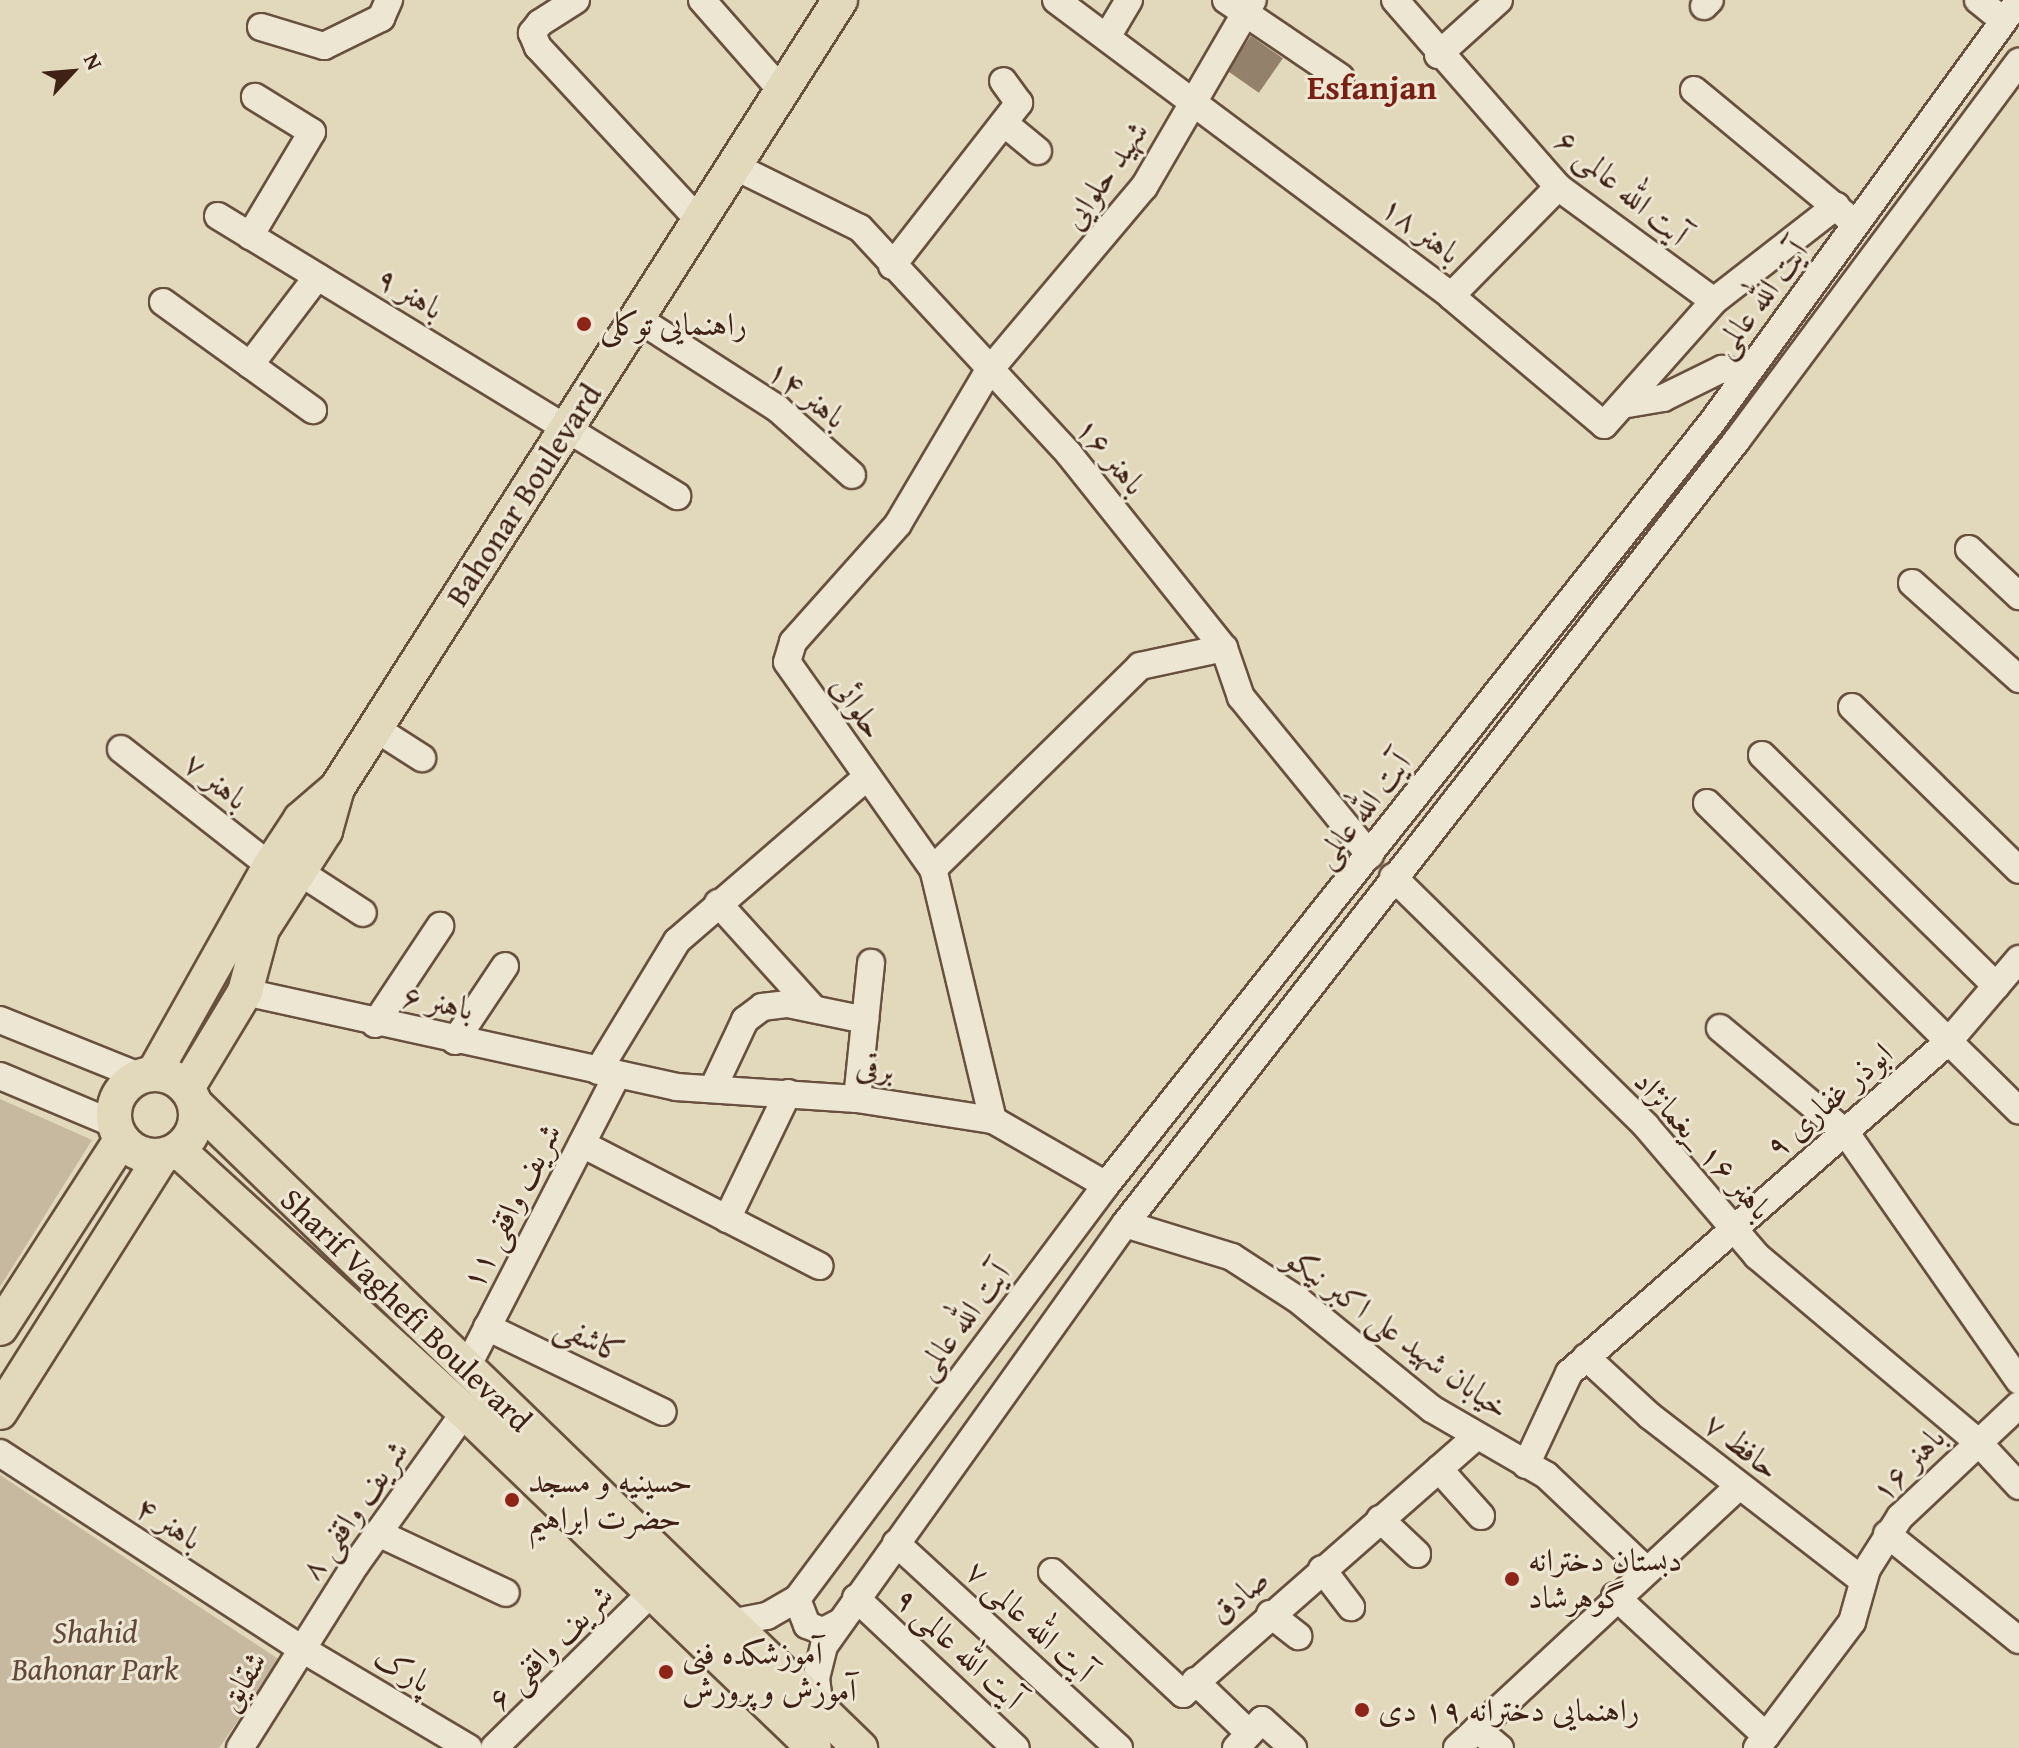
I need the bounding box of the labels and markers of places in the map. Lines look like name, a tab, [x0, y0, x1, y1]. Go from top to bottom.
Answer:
place label: راهنمایی توکلی	[600, 305, 747, 343]
marker: راهنمایی توکلی	[575, 315, 593, 333]
place label: حسینیه و مسجد حضرت ابراهیم	[528, 1463, 692, 1538]
marker: حسینیه و مسجد حضرت ابراهیم	[503, 1491, 521, 1509]
place label: دبستان دخترانه گوهرشاد	[1528, 1542, 1682, 1617]
marker: دبستان دخترانه گوهرشاد	[1503, 1570, 1521, 1588]
place label: آموزشکده فنی آموزش و پرورش	[682, 1635, 856, 1710]
marker: آموزشکده فنی آموزش و پرورش	[657, 1663, 675, 1681]
place label: راهنمایی دخترانه ۱۹ دی	[1378, 1691, 1640, 1729]
marker: راهنمایی دخترانه ۱۹ دی	[1353, 1701, 1371, 1719]

